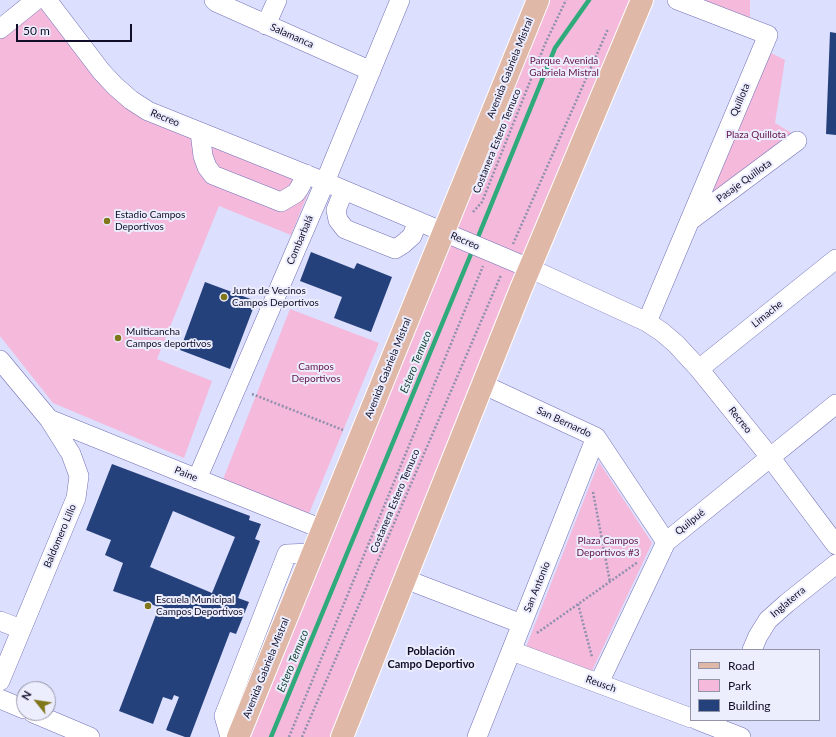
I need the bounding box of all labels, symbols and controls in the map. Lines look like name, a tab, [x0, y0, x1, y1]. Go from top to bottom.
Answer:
scale bar	[18, 16, 134, 42]
street label: Avenida Gabriela Mistral	[484, 16, 536, 120]
street label: Salamanca	[268, 21, 316, 51]
text: 50 m	[23, 23, 50, 38]
park label: Parque Avenida Gabriela Mistral	[529, 55, 599, 78]
street label: Quillota	[728, 82, 752, 118]
street label: Costanera Estero Temuco	[471, 87, 523, 195]
street label: Recreo	[149, 107, 181, 129]
park label: Plaza Quillota	[726, 129, 786, 141]
street label: Pasaje Quillota	[714, 157, 774, 205]
place label: Estadio Campos Deportivos	[115, 209, 185, 232]
street label: Combarbalá	[284, 213, 316, 267]
marker: Estadio Campos Deportivos	[102, 216, 112, 226]
street label: Recreo	[449, 230, 481, 252]
place label: Junta de Vecinos Campos Deportivos	[232, 285, 319, 308]
marker: Junta de Vecinos Campos Deportivos	[219, 292, 229, 302]
street label: Limache	[749, 298, 785, 330]
street label: Avenida Gabriela Mistral	[362, 316, 414, 420]
place label: Multicancha Campos deportivos	[126, 326, 211, 350]
water label: Estero Temuco	[397, 329, 435, 395]
marker: Multicancha Campos deportivos	[113, 333, 123, 343]
park label: Campos Deportivos	[292, 361, 340, 384]
street label: San Bernardo	[535, 404, 593, 440]
street label: Recreo	[726, 404, 754, 436]
street label: Costanera Estero Temuco	[368, 447, 422, 555]
street label: Paine	[173, 464, 199, 484]
street label: Baldomero Lillo	[41, 502, 79, 570]
street label: Quilpué	[673, 506, 707, 538]
park label: Plaza Campos Deportivos #3	[576, 535, 640, 558]
street label: San Antonio	[521, 560, 553, 614]
street label: Inglaterra	[768, 584, 808, 620]
place label: Escuela Municipal Campos Deportivos	[156, 594, 243, 618]
marker: Escuela Municipal Campos Deportivos	[143, 601, 153, 611]
street label: Avenida Gabriela Mistral	[240, 616, 292, 720]
water label: Estero Temuco	[274, 628, 312, 694]
district label: Población Campo Deportivo	[387, 644, 475, 670]
legend	[690, 649, 820, 721]
text: Road	[728, 658, 755, 673]
street label: Reusch	[584, 673, 618, 695]
text: Park	[728, 678, 751, 693]
north arrow	[16, 681, 56, 721]
text: N	[18, 688, 34, 702]
text: Building	[728, 698, 771, 713]

